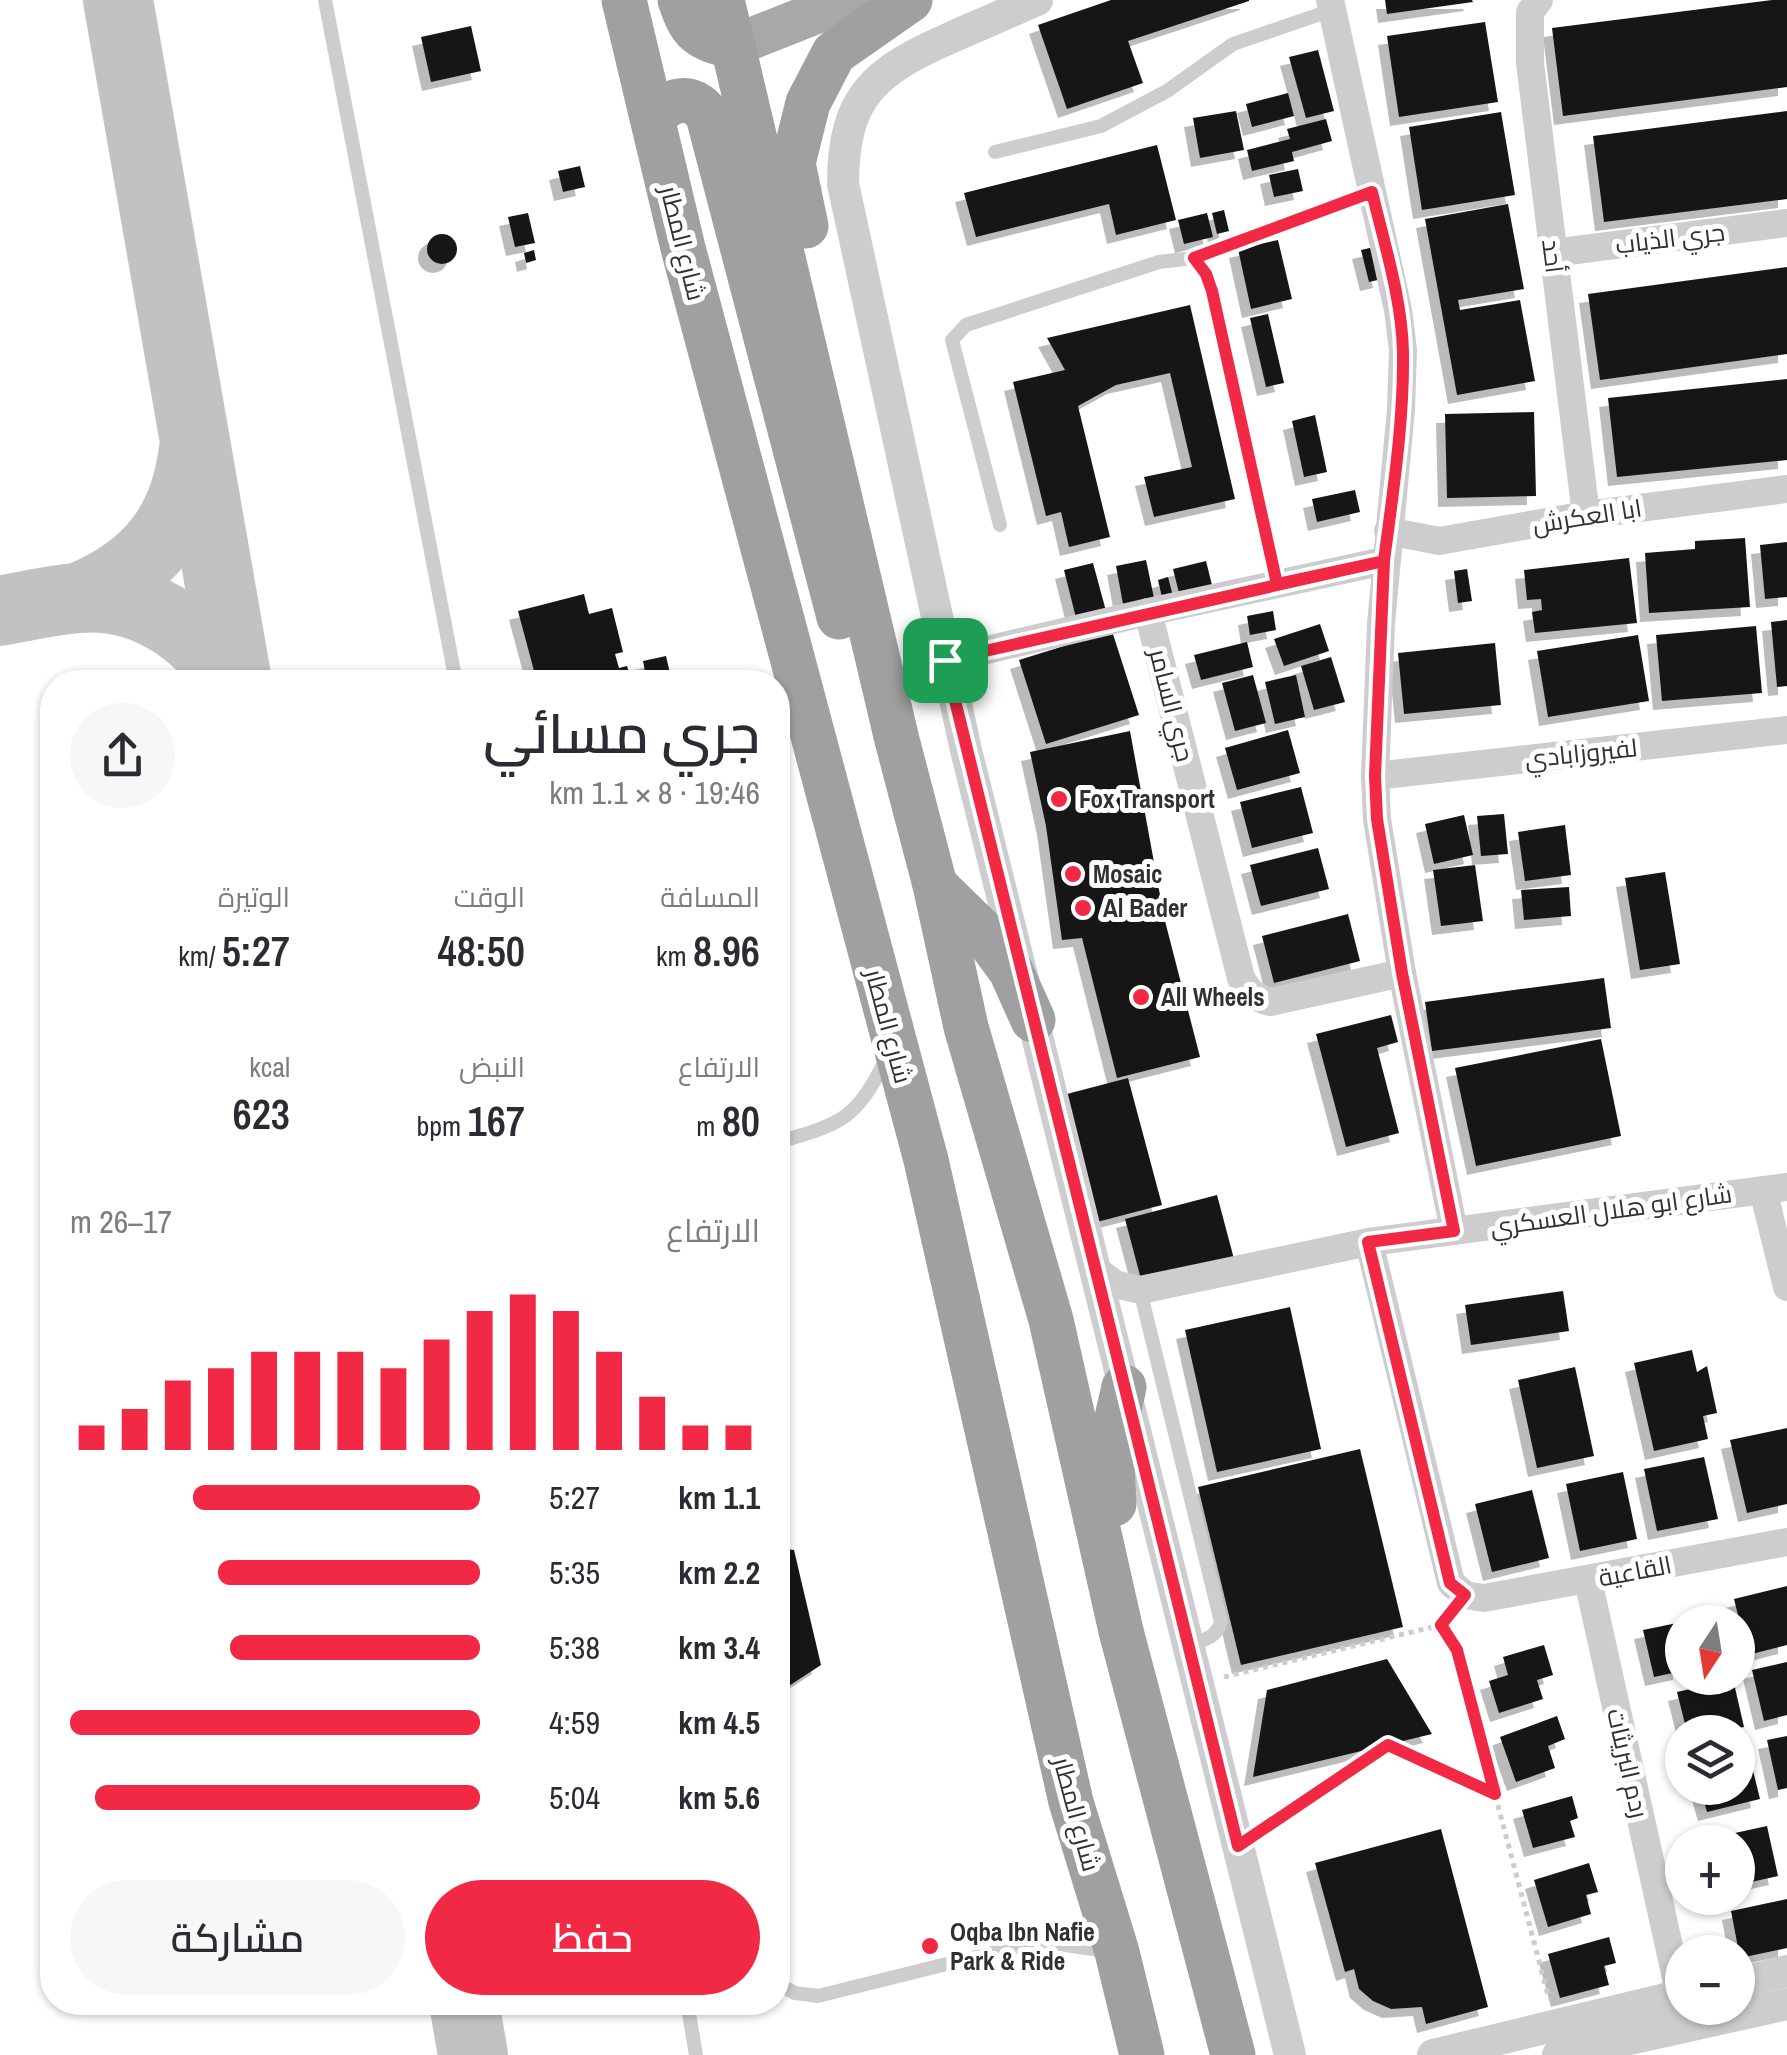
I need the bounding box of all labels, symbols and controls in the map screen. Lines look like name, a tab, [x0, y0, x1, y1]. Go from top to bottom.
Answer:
street label: شارع المطار	[652, 180, 714, 304]
street label: جري الذياب	[1613, 214, 1727, 265]
street label: أحد	[1534, 237, 1572, 275]
street label: ابا العكرش	[1530, 491, 1644, 541]
pin	[903, 618, 988, 703]
icon: arrive	[918, 633, 973, 688]
street label: جري السامر	[1138, 643, 1202, 766]
text: جري مسائي	[483, 696, 760, 770]
button: share	[70, 703, 175, 808]
street label: لفيروزابادي	[1523, 730, 1639, 779]
text: 19:46 · 8 × 1.1 km	[549, 771, 760, 814]
place label: Fox Transport	[1079, 782, 1215, 816]
marker: Fox Transport	[1048, 788, 1070, 810]
place label: Mosaic	[1093, 857, 1163, 891]
marker: Mosaic	[1062, 863, 1084, 885]
text: الوتيرة	[218, 878, 290, 916]
text: الوقت	[454, 878, 525, 916]
text: المسافة	[660, 878, 760, 916]
place label: Al Bader	[1103, 891, 1187, 925]
marker: Al Bader	[1072, 897, 1094, 919]
text: 5:27	[222, 923, 290, 979]
text: 48:50	[438, 923, 525, 979]
text: 8.96	[693, 923, 760, 979]
text: /km	[178, 937, 222, 975]
text: km	[656, 937, 693, 975]
street label: شارع المطار	[857, 963, 921, 1087]
place label: All Wheels	[1161, 980, 1265, 1014]
marker: All Wheels	[1130, 986, 1152, 1008]
text: kcal	[249, 1048, 290, 1086]
text: النبض	[459, 1048, 525, 1086]
text: الارتفاع	[678, 1048, 760, 1086]
text: 623	[233, 1086, 290, 1142]
text: 167	[468, 1093, 525, 1149]
text: 80	[722, 1093, 760, 1149]
text: bpm	[416, 1107, 468, 1145]
text: m	[696, 1107, 722, 1145]
street label: شارع ابو هلال العسكري	[1488, 1176, 1735, 1247]
text: 17–26 m	[70, 1200, 172, 1243]
text: الارتفاع	[666, 1209, 760, 1252]
text: 5:27	[549, 1476, 600, 1519]
text: 1.1 km	[678, 1476, 760, 1519]
street label: القاعية	[1596, 1547, 1674, 1595]
text: 5:35	[549, 1551, 600, 1594]
text: 2.2 km	[678, 1551, 760, 1594]
north arrow	[1665, 1605, 1755, 1695]
map controls	[1665, 1605, 1755, 2025]
text: 5:38	[549, 1626, 600, 1669]
text: 3.4 km	[678, 1626, 760, 1669]
text: 4:59	[549, 1701, 600, 1744]
text: 4.5 km	[678, 1701, 760, 1744]
street label: ردم البريثات	[1598, 1705, 1657, 1821]
button: layers	[1665, 1715, 1755, 1805]
street label: شارع المطار	[1045, 1751, 1109, 1875]
text: 5:04	[549, 1776, 600, 1819]
text: 5.6 km	[678, 1776, 760, 1819]
button: +	[1665, 1825, 1755, 1915]
button: مشاركة	[70, 1880, 405, 1995]
button: حفظ	[425, 1880, 760, 1995]
place label: Oqba Ibn Nafie Park & Ride	[950, 1915, 1095, 1978]
marker: Oqba Ibn Nafie Park & Ride	[919, 1935, 941, 1957]
button: −	[1665, 1935, 1755, 2025]

